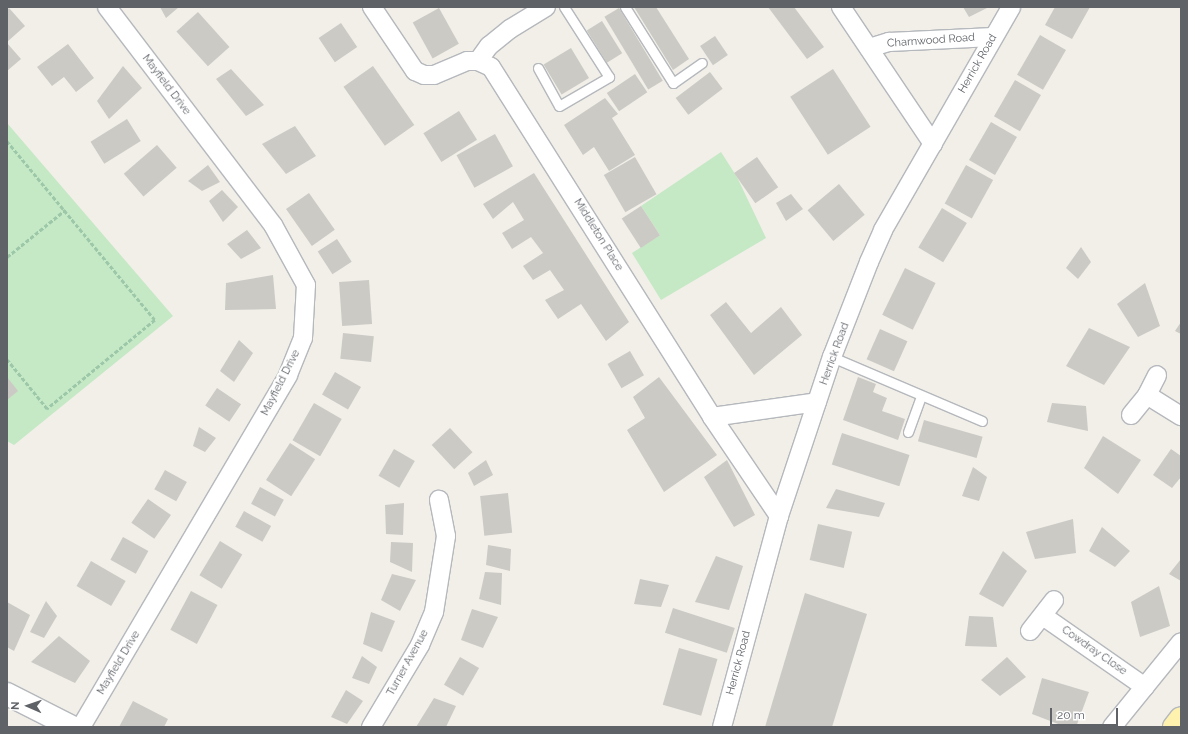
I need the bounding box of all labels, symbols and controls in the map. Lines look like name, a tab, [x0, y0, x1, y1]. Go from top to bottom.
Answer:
street label: Charnwood Road	[887, 31, 975, 51]
street label: Herrick Road	[956, 32, 1000, 96]
street label: Mayfield Drive	[139, 52, 193, 118]
street label: Middleton Place	[570, 196, 626, 274]
street label: Herrick Road	[818, 321, 852, 387]
street label: Mayfield Drive	[259, 348, 303, 418]
street label: Cowdray Close	[1059, 624, 1129, 678]
street label: Turner Avenue	[384, 627, 432, 699]
street label: Mayfield Drive	[95, 629, 143, 697]
street label: Herrick Road	[724, 630, 754, 696]
north arrow	[8, 686, 48, 726]
scale bar	[1052, 700, 1120, 726]
text: N	[9, 701, 22, 710]
text: 20 m	[1057, 708, 1085, 722]

